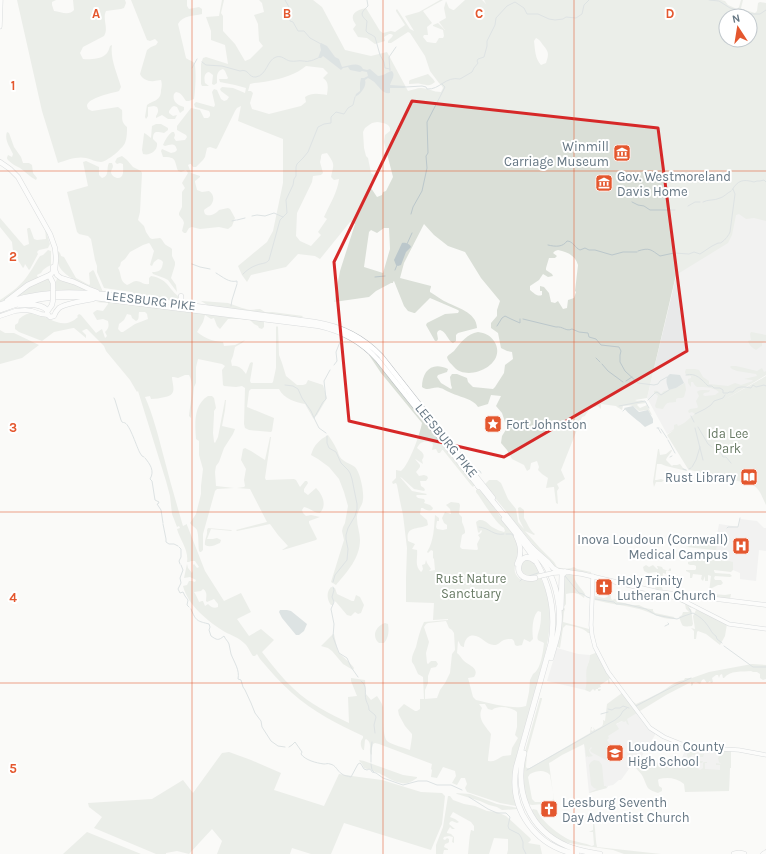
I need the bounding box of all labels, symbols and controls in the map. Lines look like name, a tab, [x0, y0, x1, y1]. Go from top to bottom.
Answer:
text: A	[92, 6, 100, 21]
text: B	[283, 6, 291, 21]
text: C	[475, 6, 483, 21]
text: D	[666, 6, 675, 21]
north arrow	[718, 8, 758, 48]
text: N	[731, 12, 741, 26]
text: 1	[11, 78, 15, 93]
place label: Winmill Carriage Museum	[504, 139, 609, 169]
museum icon: Winmill Carriage Museum	[612, 143, 632, 163]
place label: Gov. Westmoreland Davis Home	[617, 169, 731, 199]
museum icon: Gov. Westmoreland Davis Home	[594, 173, 614, 193]
text: 2	[9, 249, 17, 264]
street label: LEESBURG PIKE	[105, 288, 197, 313]
street label: LEESBURG PIKE	[412, 400, 481, 480]
place icon: Fort Johnston	[483, 414, 503, 434]
place label: Fort Johnston	[506, 417, 587, 432]
text: 3	[9, 420, 17, 435]
park label: Ida Lee Park	[707, 426, 749, 456]
library icon: Rust Library	[739, 467, 759, 487]
place label: Rust Library	[665, 470, 736, 485]
place label: Inova Loudoun (Cornwall) Medical Campus	[577, 532, 728, 562]
hospital icon: Inova Loudoun (Cornwall) Medical Campus	[731, 536, 751, 556]
park label: Rust Nature Sanctuary	[436, 571, 507, 601]
place label: Holy Trinity Lutheran Church	[617, 573, 716, 603]
church icon: Holy Trinity Lutheran Church	[594, 577, 614, 597]
text: 4	[9, 590, 17, 605]
place label: Loudoun County High School	[628, 739, 724, 769]
school or university icon: Loudoun County High School	[605, 743, 625, 763]
text: 5	[9, 761, 17, 776]
place label: Leesburg Seventh Day Adventist Church	[562, 795, 690, 825]
church icon: Leesburg Seventh Day Adventist Church	[539, 799, 559, 819]

